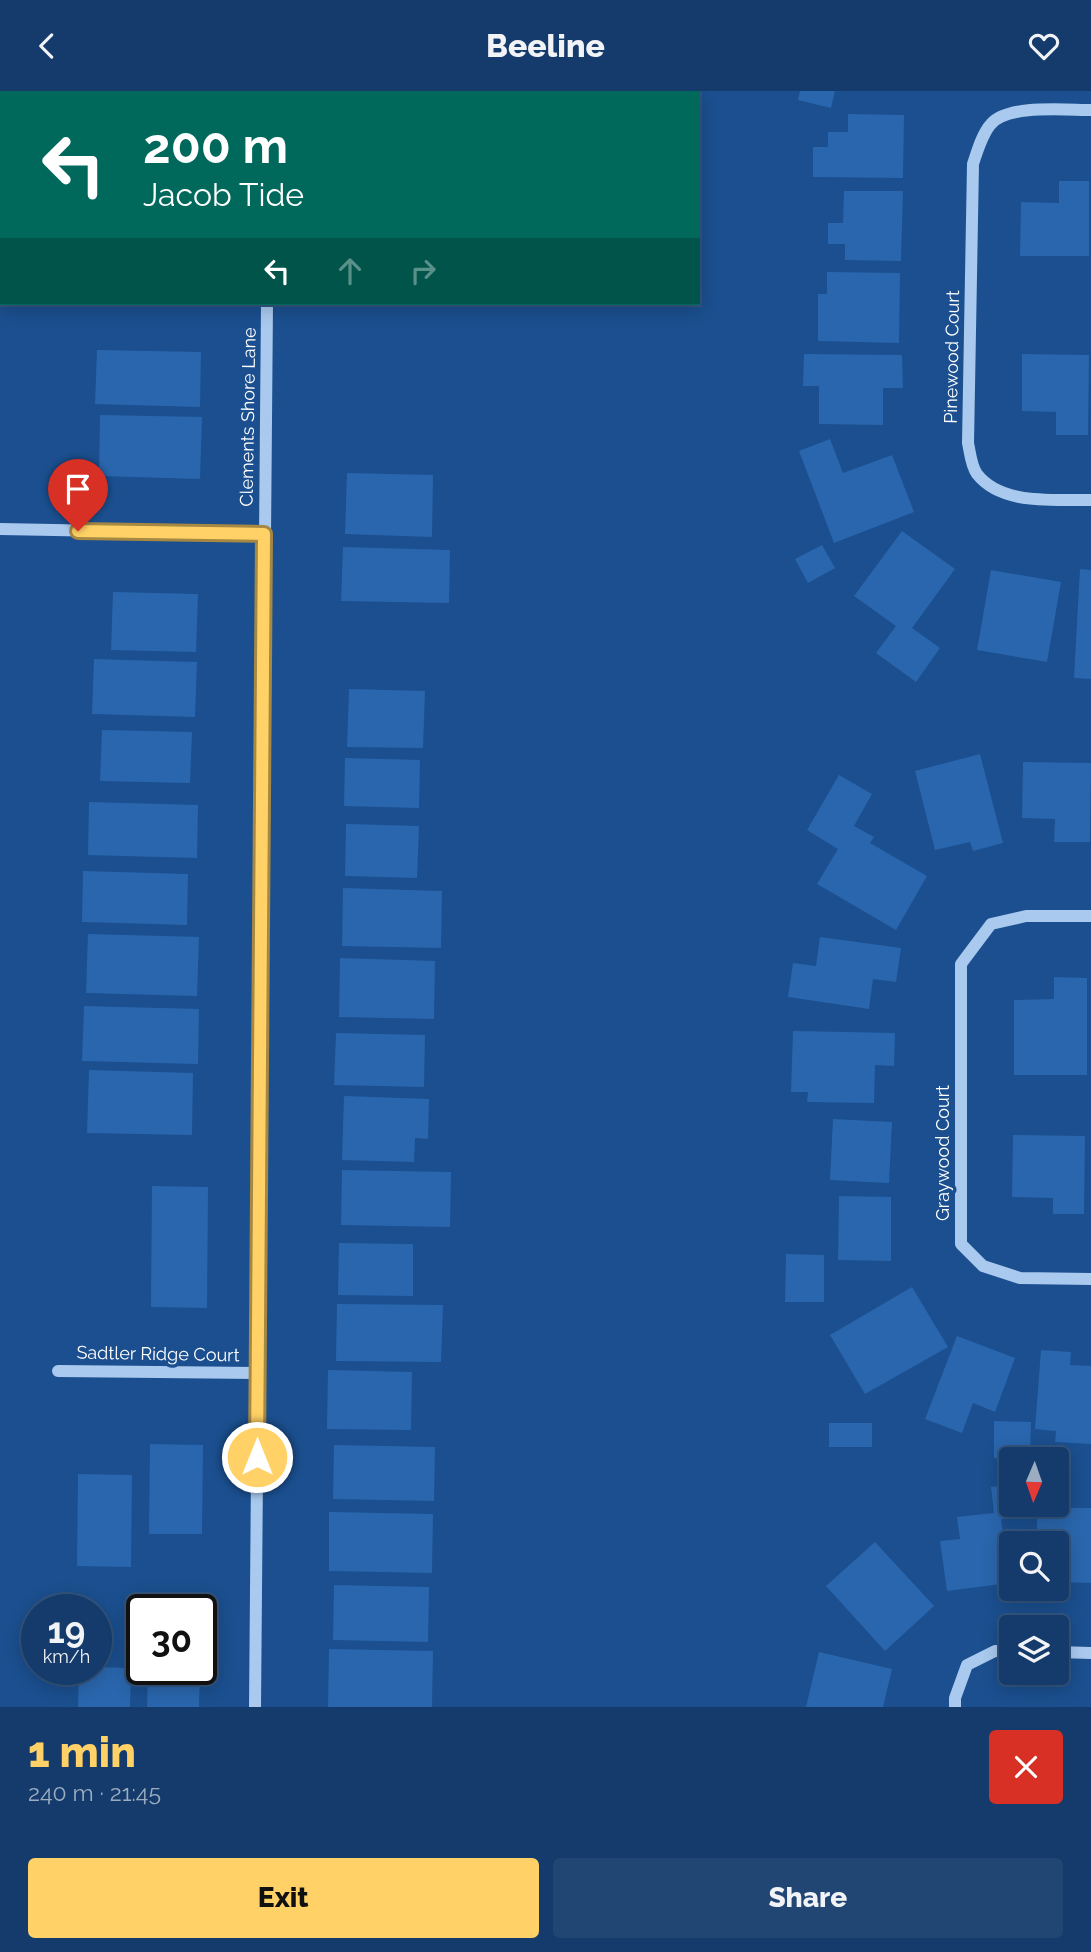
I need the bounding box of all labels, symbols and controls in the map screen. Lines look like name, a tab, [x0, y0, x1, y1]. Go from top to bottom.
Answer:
icon: back	[28, 27, 66, 65]
text: Beeline	[486, 27, 605, 64]
icon: heart	[1025, 27, 1063, 65]
text: 200 m	[143, 117, 288, 174]
icon: left	[28, 119, 119, 210]
text: Jacob Tide	[143, 176, 304, 213]
icon: left	[258, 252, 296, 290]
icon: ahead	[331, 252, 369, 290]
icon: right	[404, 252, 442, 290]
street label: Pinewood Court	[940, 290, 963, 424]
street label: Clements Shore Lane	[235, 327, 260, 507]
pin	[48, 459, 108, 531]
icon: arrive	[59, 470, 97, 508]
street label: Graywood Court	[932, 1085, 953, 1221]
street label: Sadtler Ridge Court	[76, 1342, 240, 1365]
position arrow	[220, 1420, 294, 1494]
north arrow	[999, 1447, 1069, 1517]
map controls	[999, 1447, 1069, 1685]
button: search	[999, 1531, 1069, 1601]
speed limit sign: 30	[126, 1594, 217, 1685]
text: 19	[48, 1610, 85, 1651]
button: layers	[999, 1615, 1069, 1685]
text: km/h	[43, 1646, 90, 1667]
text: 1 min	[28, 1728, 136, 1777]
button: close	[989, 1730, 1063, 1804]
text: 240 m · 21:45	[28, 1779, 161, 1806]
button: Exit	[28, 1858, 539, 1938]
button: Share	[553, 1858, 1063, 1938]

